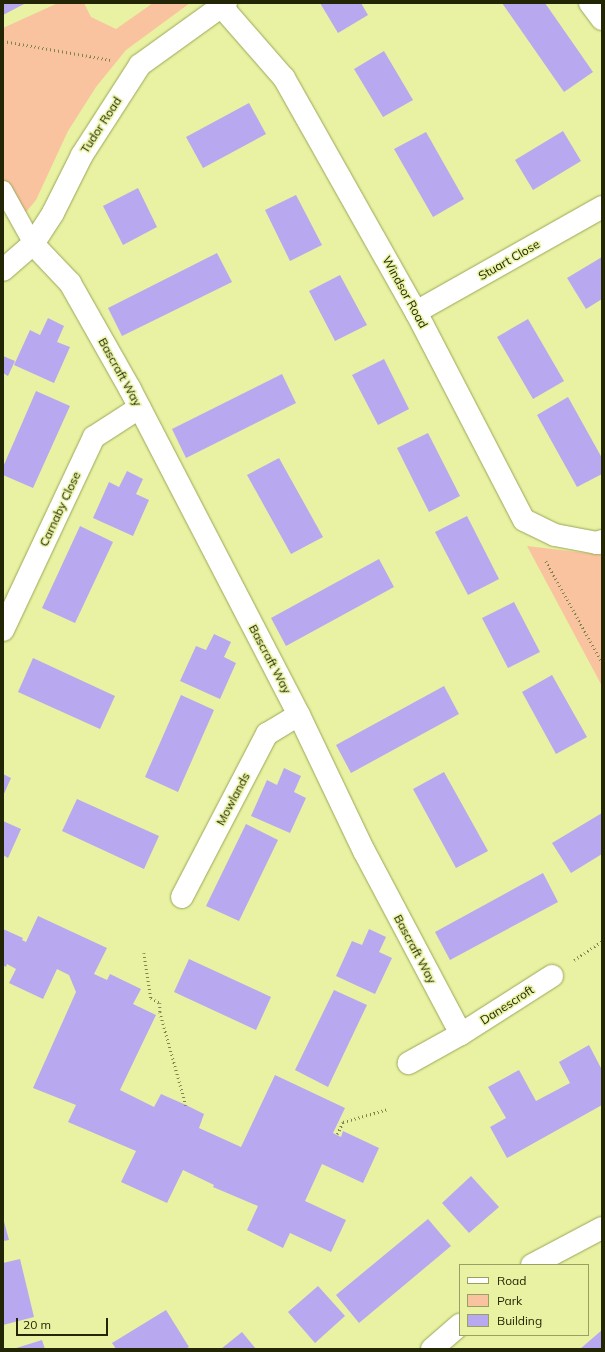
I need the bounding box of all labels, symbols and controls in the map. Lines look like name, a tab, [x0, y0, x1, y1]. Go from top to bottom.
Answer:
street label: Tudor Road	[77, 94, 125, 156]
street label: Stuart Close	[476, 237, 542, 283]
street label: Windsor Road	[379, 253, 431, 331]
street label: Bascraft Way	[95, 335, 145, 409]
street label: Carnaby Close	[36, 469, 84, 549]
street label: Bascraft Way	[246, 622, 294, 696]
street label: Mowlands	[213, 770, 253, 828]
street label: Bascraft Way	[391, 912, 439, 986]
street label: Danescroft	[478, 982, 536, 1028]
legend	[459, 1264, 589, 1336]
text: Road	[497, 1273, 526, 1288]
text: Park	[497, 1293, 522, 1308]
scale bar	[18, 1310, 110, 1336]
text: Building	[497, 1313, 542, 1328]
text: 20 m	[23, 1317, 51, 1332]

